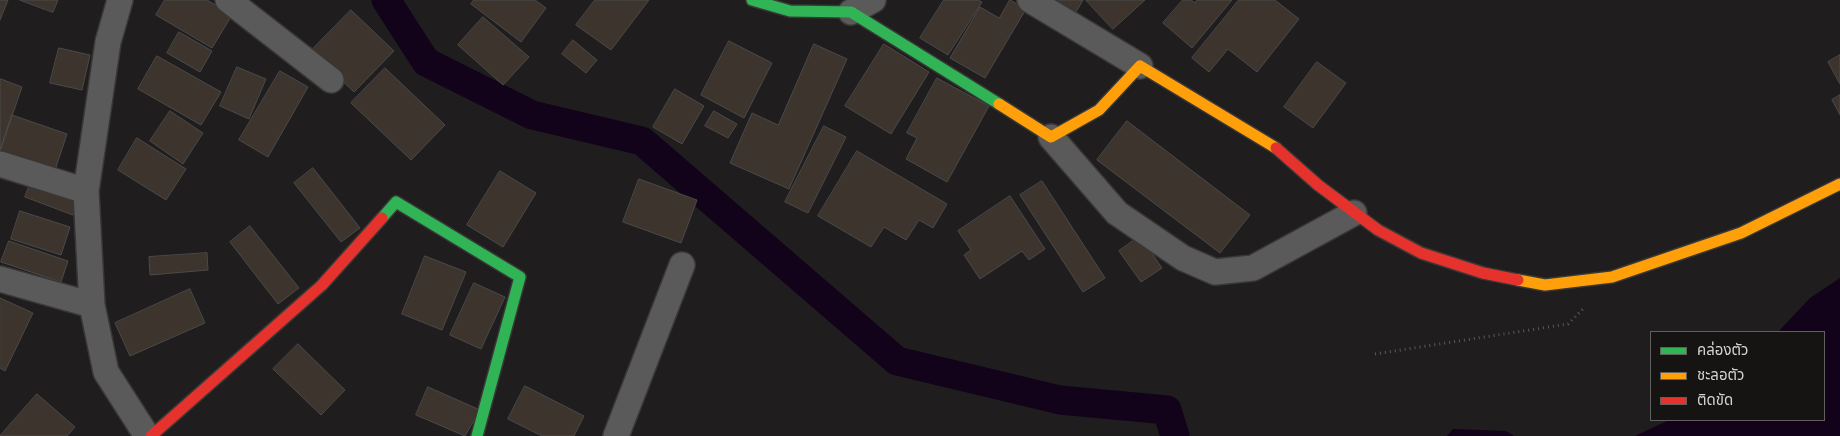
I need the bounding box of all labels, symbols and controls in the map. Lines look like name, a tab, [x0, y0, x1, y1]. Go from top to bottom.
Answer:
legend	[1650, 331, 1825, 421]
text: คล่องตัว	[1697, 339, 1748, 359]
text: ชะลอตัว	[1697, 364, 1744, 384]
text: ติดขัด	[1697, 389, 1733, 409]

